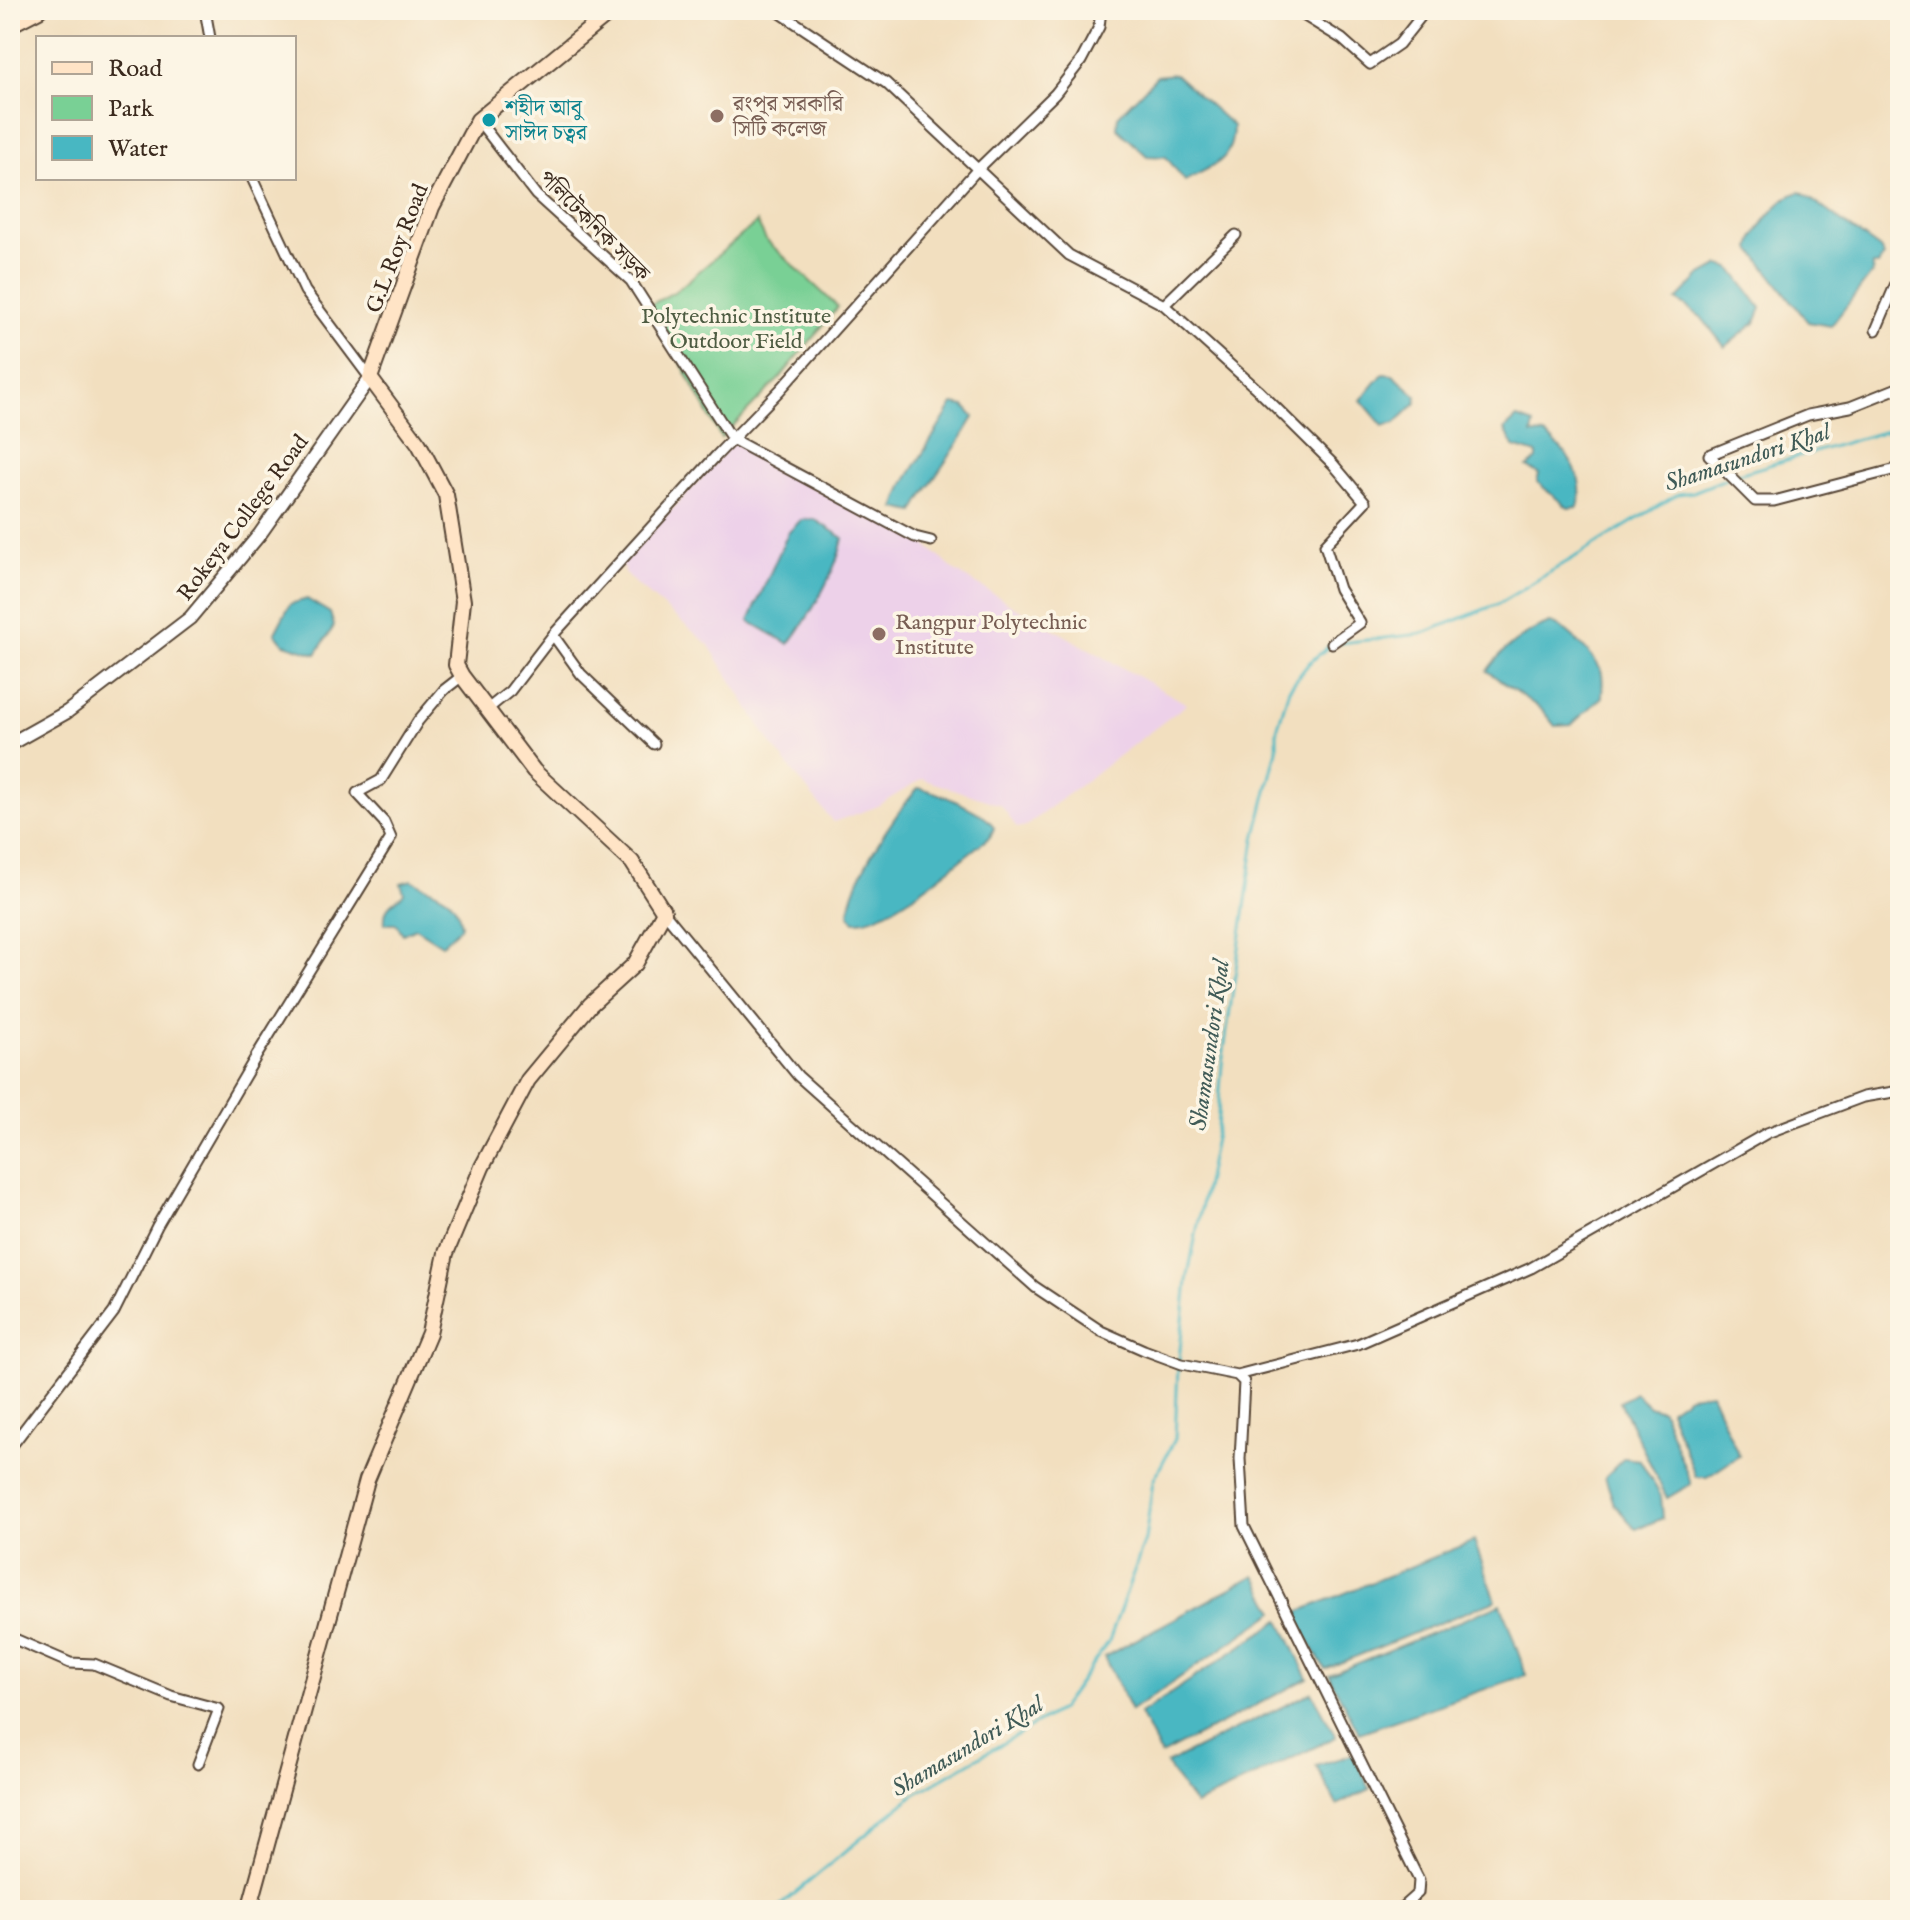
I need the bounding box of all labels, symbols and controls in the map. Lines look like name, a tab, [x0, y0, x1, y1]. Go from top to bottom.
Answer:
legend	[36, 36, 296, 180]
text: Road	[108, 54, 162, 85]
place label: রংপুর সরকারি সিটি কলেজ	[732, 90, 844, 144]
text: Park	[108, 94, 154, 125]
place label: শহীদ আবু সাঈদ চত্বর	[504, 94, 588, 148]
marker: রংপুর সরকারি সিটি কলেজ	[708, 107, 726, 125]
marker: শহীদ আবু সাঈদ চত্বর	[480, 111, 498, 129]
text: Water	[108, 134, 168, 165]
street label: পলিটেকনিক সড়ক	[532, 164, 657, 289]
street label: G.L Roy Road	[360, 180, 435, 317]
park label: Polytechnic Institute Outdoor Field	[641, 303, 831, 356]
water label: Shamasundori Khal	[1661, 416, 1836, 500]
street label: Rokeya College Road	[172, 429, 315, 607]
place label: Rangpur Polytechnic Institute	[895, 609, 1087, 662]
marker: Rangpur Polytechnic Institute	[870, 625, 888, 643]
water label: Shamasundori Khal	[1183, 955, 1238, 1133]
water label: Shamasundori Khal	[886, 1688, 1052, 1805]

